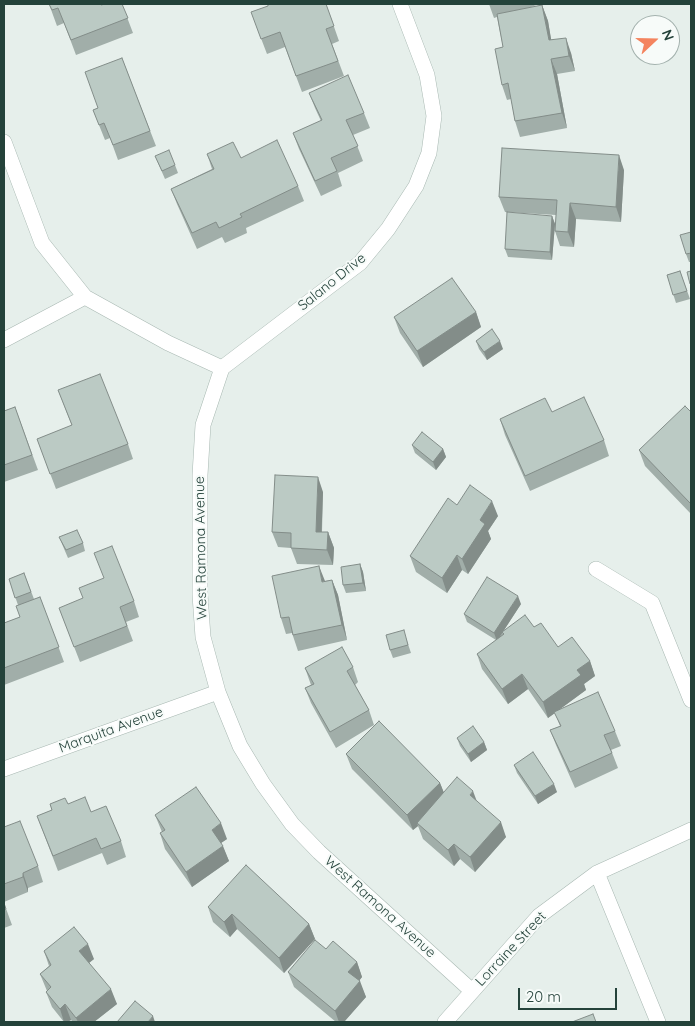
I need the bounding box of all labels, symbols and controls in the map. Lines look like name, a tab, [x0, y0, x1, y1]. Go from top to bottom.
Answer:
north arrow	[630, 15, 680, 65]
text: N	[658, 27, 678, 43]
street label: Salano Drive	[295, 250, 369, 314]
street label: West Ramona Avenue	[191, 476, 211, 620]
street label: Marquita Avenue	[57, 703, 165, 757]
street label: West Ramona Avenue	[321, 853, 439, 961]
street label: Lorraine Street	[472, 908, 550, 990]
scale bar	[520, 978, 619, 1010]
text: 20 m	[526, 987, 561, 1006]

